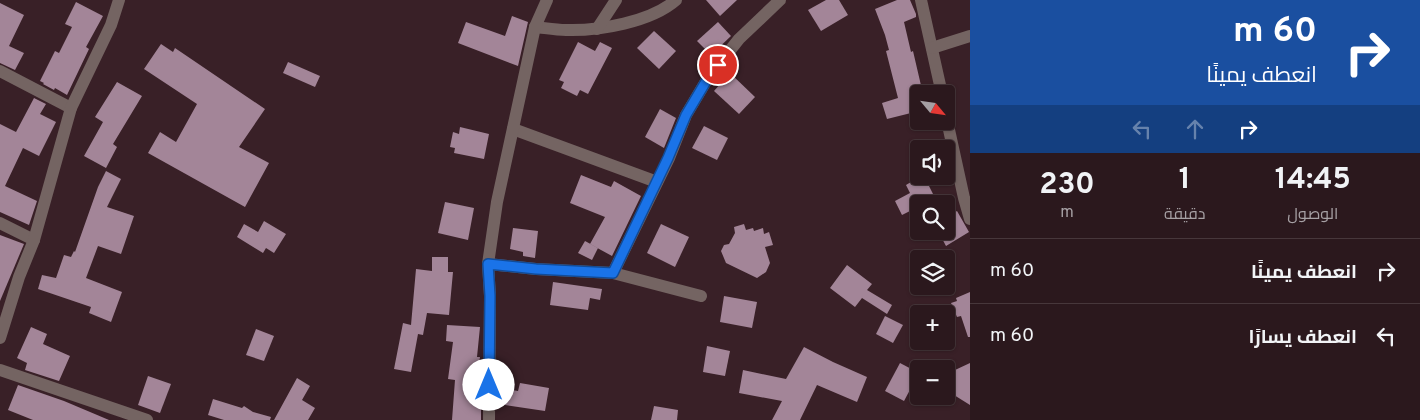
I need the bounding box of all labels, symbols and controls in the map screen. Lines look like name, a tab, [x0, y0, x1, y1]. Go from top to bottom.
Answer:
text: 60 m	[1233, 10, 1317, 54]
icon: right	[1335, 20, 1400, 85]
pin	[697, 44, 739, 86]
icon: arrive	[704, 51, 732, 79]
text: انعطف يمينًا	[1206, 63, 1317, 90]
north arrow	[910, 85, 955, 130]
map controls	[910, 85, 955, 405]
icon: left	[1128, 115, 1156, 143]
icon: ahead	[1181, 115, 1209, 143]
icon: right	[1234, 115, 1262, 143]
button: sound	[910, 140, 955, 185]
text: 1	[1179, 162, 1191, 199]
text: 14:45	[1275, 162, 1351, 199]
text: 230	[1039, 167, 1095, 204]
button: search	[910, 195, 955, 240]
text: m	[1060, 203, 1074, 223]
text: دقيقة	[1164, 205, 1206, 225]
text: الوصول	[1287, 205, 1338, 225]
button: layers	[910, 250, 955, 295]
icon: right	[1372, 257, 1400, 285]
text: 60 m	[990, 259, 1034, 283]
text: انعطف يمينًا	[1251, 261, 1357, 285]
button: +	[910, 305, 955, 350]
icon: left	[1372, 322, 1400, 350]
text: 60 m	[990, 324, 1034, 348]
text: انعطف يسارًا	[1249, 326, 1357, 350]
position arrow	[462, 358, 514, 410]
button: −	[910, 360, 955, 405]

